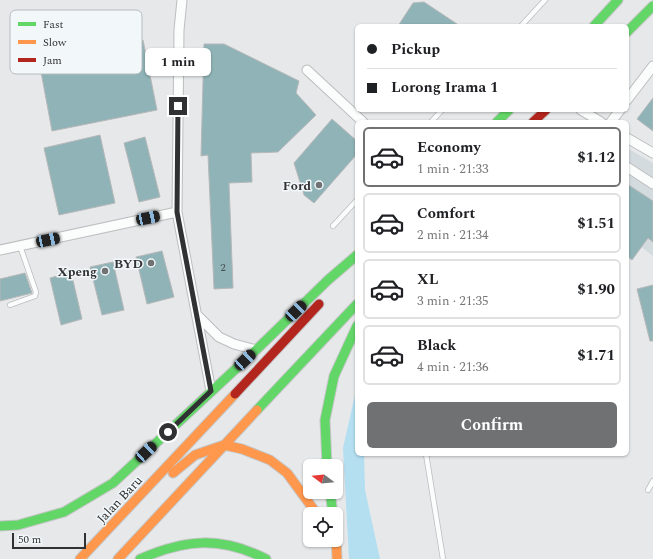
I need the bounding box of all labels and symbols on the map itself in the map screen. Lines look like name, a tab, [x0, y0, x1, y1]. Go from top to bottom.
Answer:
legend	[10, 10, 142, 74]
text: Fast	[43, 16, 64, 33]
text: Slow	[43, 34, 67, 51]
callout: 1 min	[145, 48, 211, 76]
text: Jam	[43, 52, 62, 69]
route end	[169, 97, 187, 115]
place label: Ford	[283, 176, 311, 196]
marker: Ford	[314, 180, 324, 190]
car	[135, 210, 161, 226]
car	[35, 232, 61, 248]
place label: BYD	[114, 254, 143, 274]
marker: BYD	[146, 258, 156, 268]
house number: 2	[220, 259, 226, 276]
place label: Xpeng	[58, 262, 97, 282]
marker: Xpeng	[100, 266, 110, 276]
car	[283, 298, 309, 324]
car	[232, 347, 258, 373]
route start	[159, 423, 177, 441]
car	[133, 439, 159, 465]
north arrow	[303, 459, 343, 499]
street label: Jalan Baru	[92, 471, 147, 528]
scale bar	[12, 531, 86, 550]

